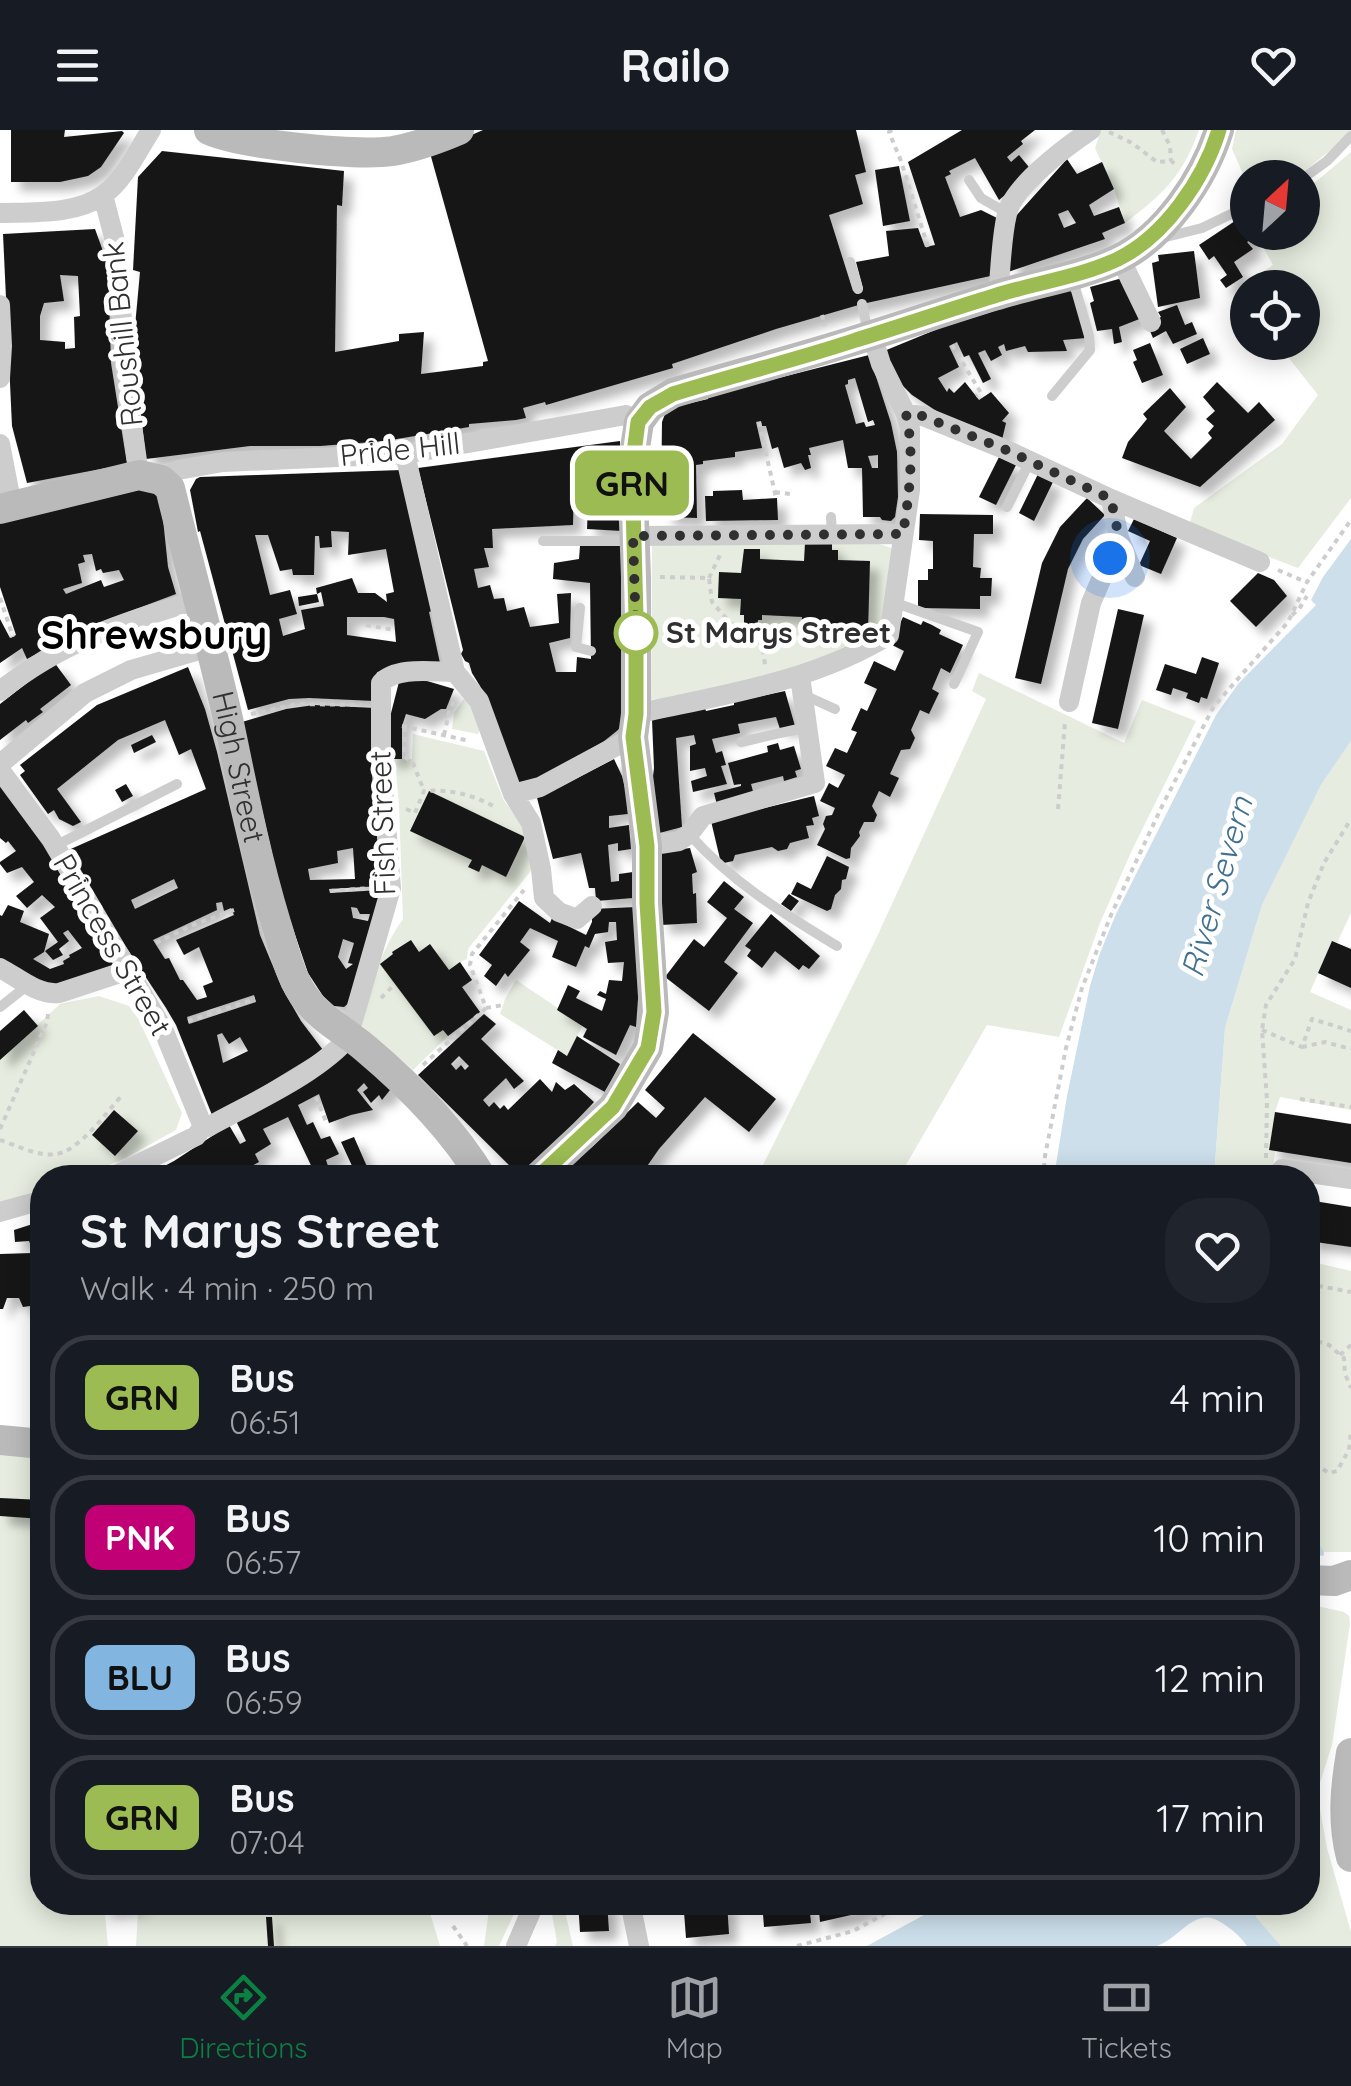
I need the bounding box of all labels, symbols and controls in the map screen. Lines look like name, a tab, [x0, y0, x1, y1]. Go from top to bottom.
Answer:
text: Railo	[621, 37, 730, 93]
icon: menu	[50, 38, 105, 93]
icon: heart	[1246, 38, 1301, 93]
north arrow	[1230, 160, 1320, 250]
map controls	[1230, 160, 1320, 360]
street label: Roushill Bank	[93, 240, 151, 428]
button: locate	[1230, 270, 1320, 360]
street label: Pride Hill	[338, 424, 462, 474]
line badge: GRN	[574, 450, 690, 516]
text: GRN	[595, 461, 669, 505]
your location	[1085, 533, 1135, 583]
district label: Shrewsbury	[41, 609, 267, 659]
marker: St Marys Street	[615, 612, 657, 654]
place label: St Marys Street	[666, 613, 891, 651]
street label: High Street	[204, 687, 274, 846]
street label: Fish Street	[360, 750, 404, 896]
water label: River Severn	[1171, 790, 1261, 982]
street label: Princess Street	[45, 847, 180, 1042]
button: heart	[1165, 1198, 1270, 1303]
text: St Marys Street	[80, 1200, 441, 1260]
text: Walk · 4 min · 250 m	[80, 1268, 374, 1308]
text: Bus	[229, 1354, 295, 1402]
text: 4 min	[1170, 1374, 1265, 1422]
text: GRN	[105, 1375, 179, 1419]
text: 06:51	[229, 1402, 301, 1442]
text: Bus	[225, 1494, 291, 1542]
text: 10 min	[1153, 1514, 1265, 1562]
text: PNK	[105, 1515, 175, 1559]
text: 06:57	[225, 1542, 301, 1582]
text: Bus	[225, 1634, 291, 1682]
text: 12 min	[1155, 1654, 1265, 1702]
text: BLU	[107, 1655, 173, 1699]
text: 06:59	[225, 1682, 303, 1722]
text: Bus	[229, 1774, 295, 1822]
text: 17 min	[1156, 1794, 1265, 1842]
text: GRN	[105, 1795, 179, 1839]
text: 07:04	[229, 1822, 305, 1862]
tab: Directions	[179, 1970, 307, 2065]
tab: Map	[666, 1970, 723, 2065]
tab: Tickets	[1081, 1970, 1172, 2065]

